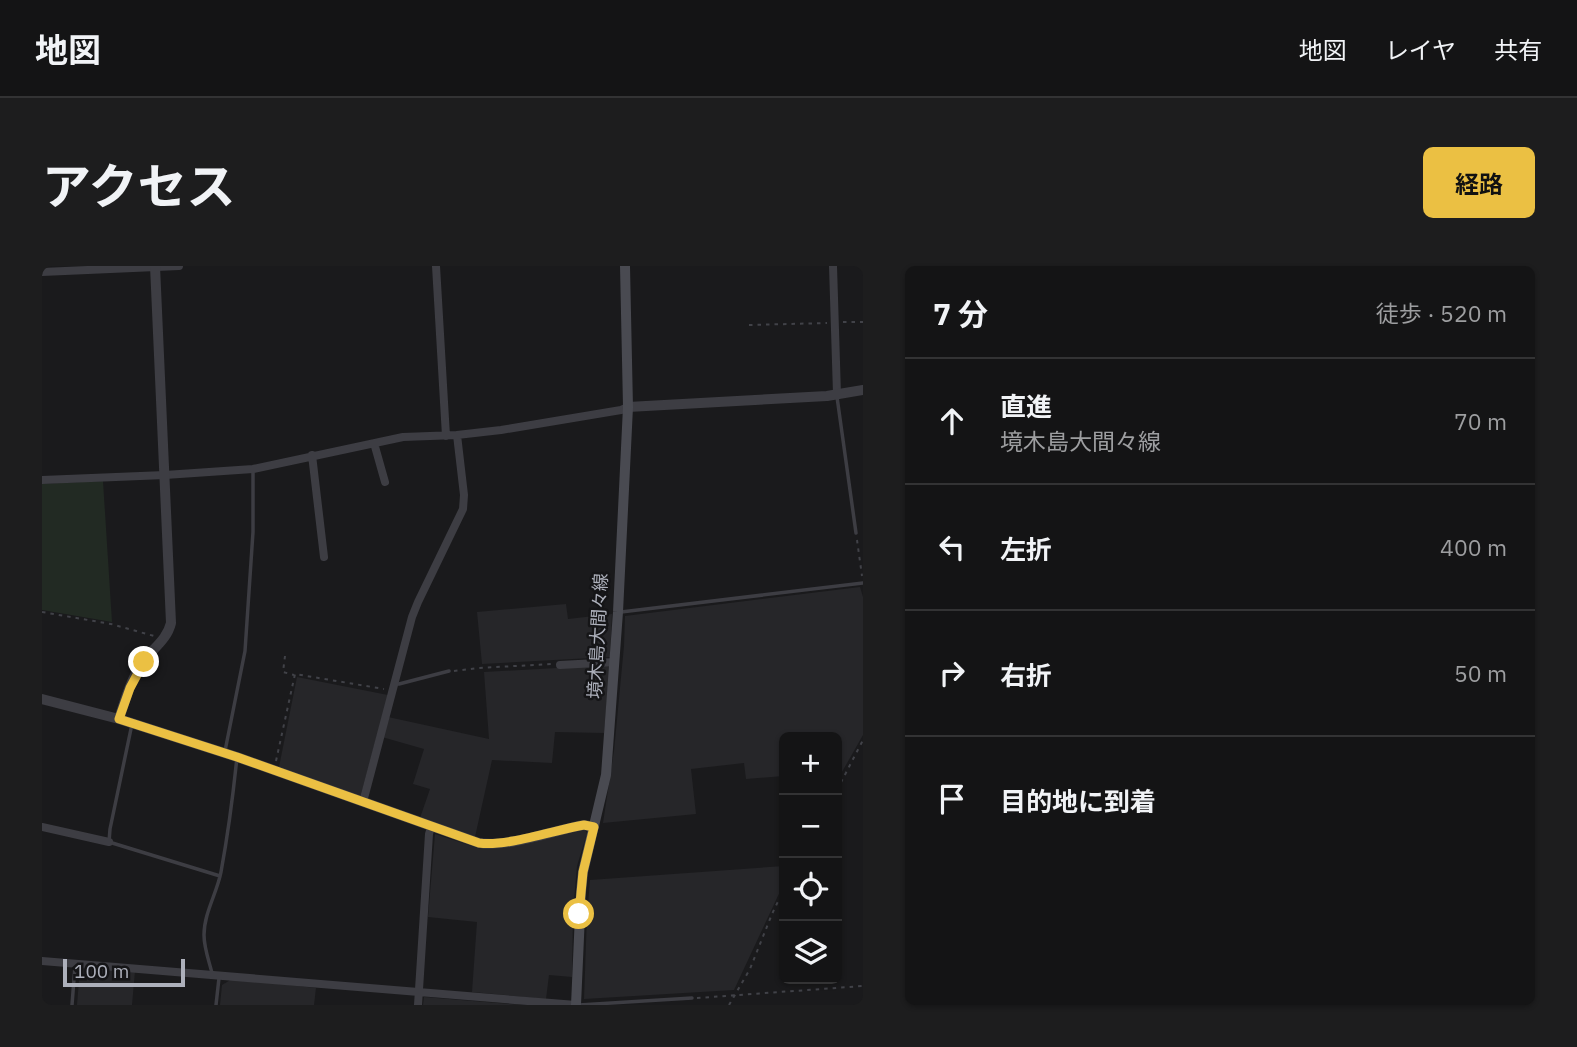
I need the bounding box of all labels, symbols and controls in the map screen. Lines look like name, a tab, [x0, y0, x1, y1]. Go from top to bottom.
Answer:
text: 地図	[35, 28, 101, 71]
text: 地図	[1299, 34, 1347, 66]
text: レイヤ	[1385, 34, 1456, 66]
text: 共有	[1494, 34, 1542, 66]
button: 経路	[1423, 147, 1535, 218]
text: アクセス	[42, 154, 236, 217]
text: 7 分	[933, 294, 988, 333]
text: 徒歩 · 520 m	[1376, 298, 1507, 328]
text: 直進	[1000, 389, 1052, 423]
icon: ahead	[933, 402, 971, 440]
text: 70 m	[1454, 406, 1507, 436]
text: 境木島大間々線	[1000, 426, 1161, 456]
icon: left	[933, 528, 971, 566]
text: 左折	[1000, 532, 1052, 566]
text: 400 m	[1440, 532, 1507, 562]
street label: 境木島大間々線	[583, 572, 612, 699]
route end	[128, 646, 159, 677]
icon: right	[933, 654, 971, 692]
text: 右折	[1000, 658, 1052, 692]
text: 50 m	[1454, 658, 1507, 688]
map controls	[779, 732, 842, 984]
button: +	[779, 732, 842, 795]
icon: arrive	[933, 780, 971, 818]
text: 目的地に到着	[1000, 784, 1156, 818]
button: −	[779, 795, 842, 858]
button: locate	[779, 858, 842, 921]
route start	[563, 898, 594, 929]
button: layers	[779, 921, 842, 984]
scale bar	[63, 956, 186, 988]
text: 100 m	[74, 959, 129, 983]

